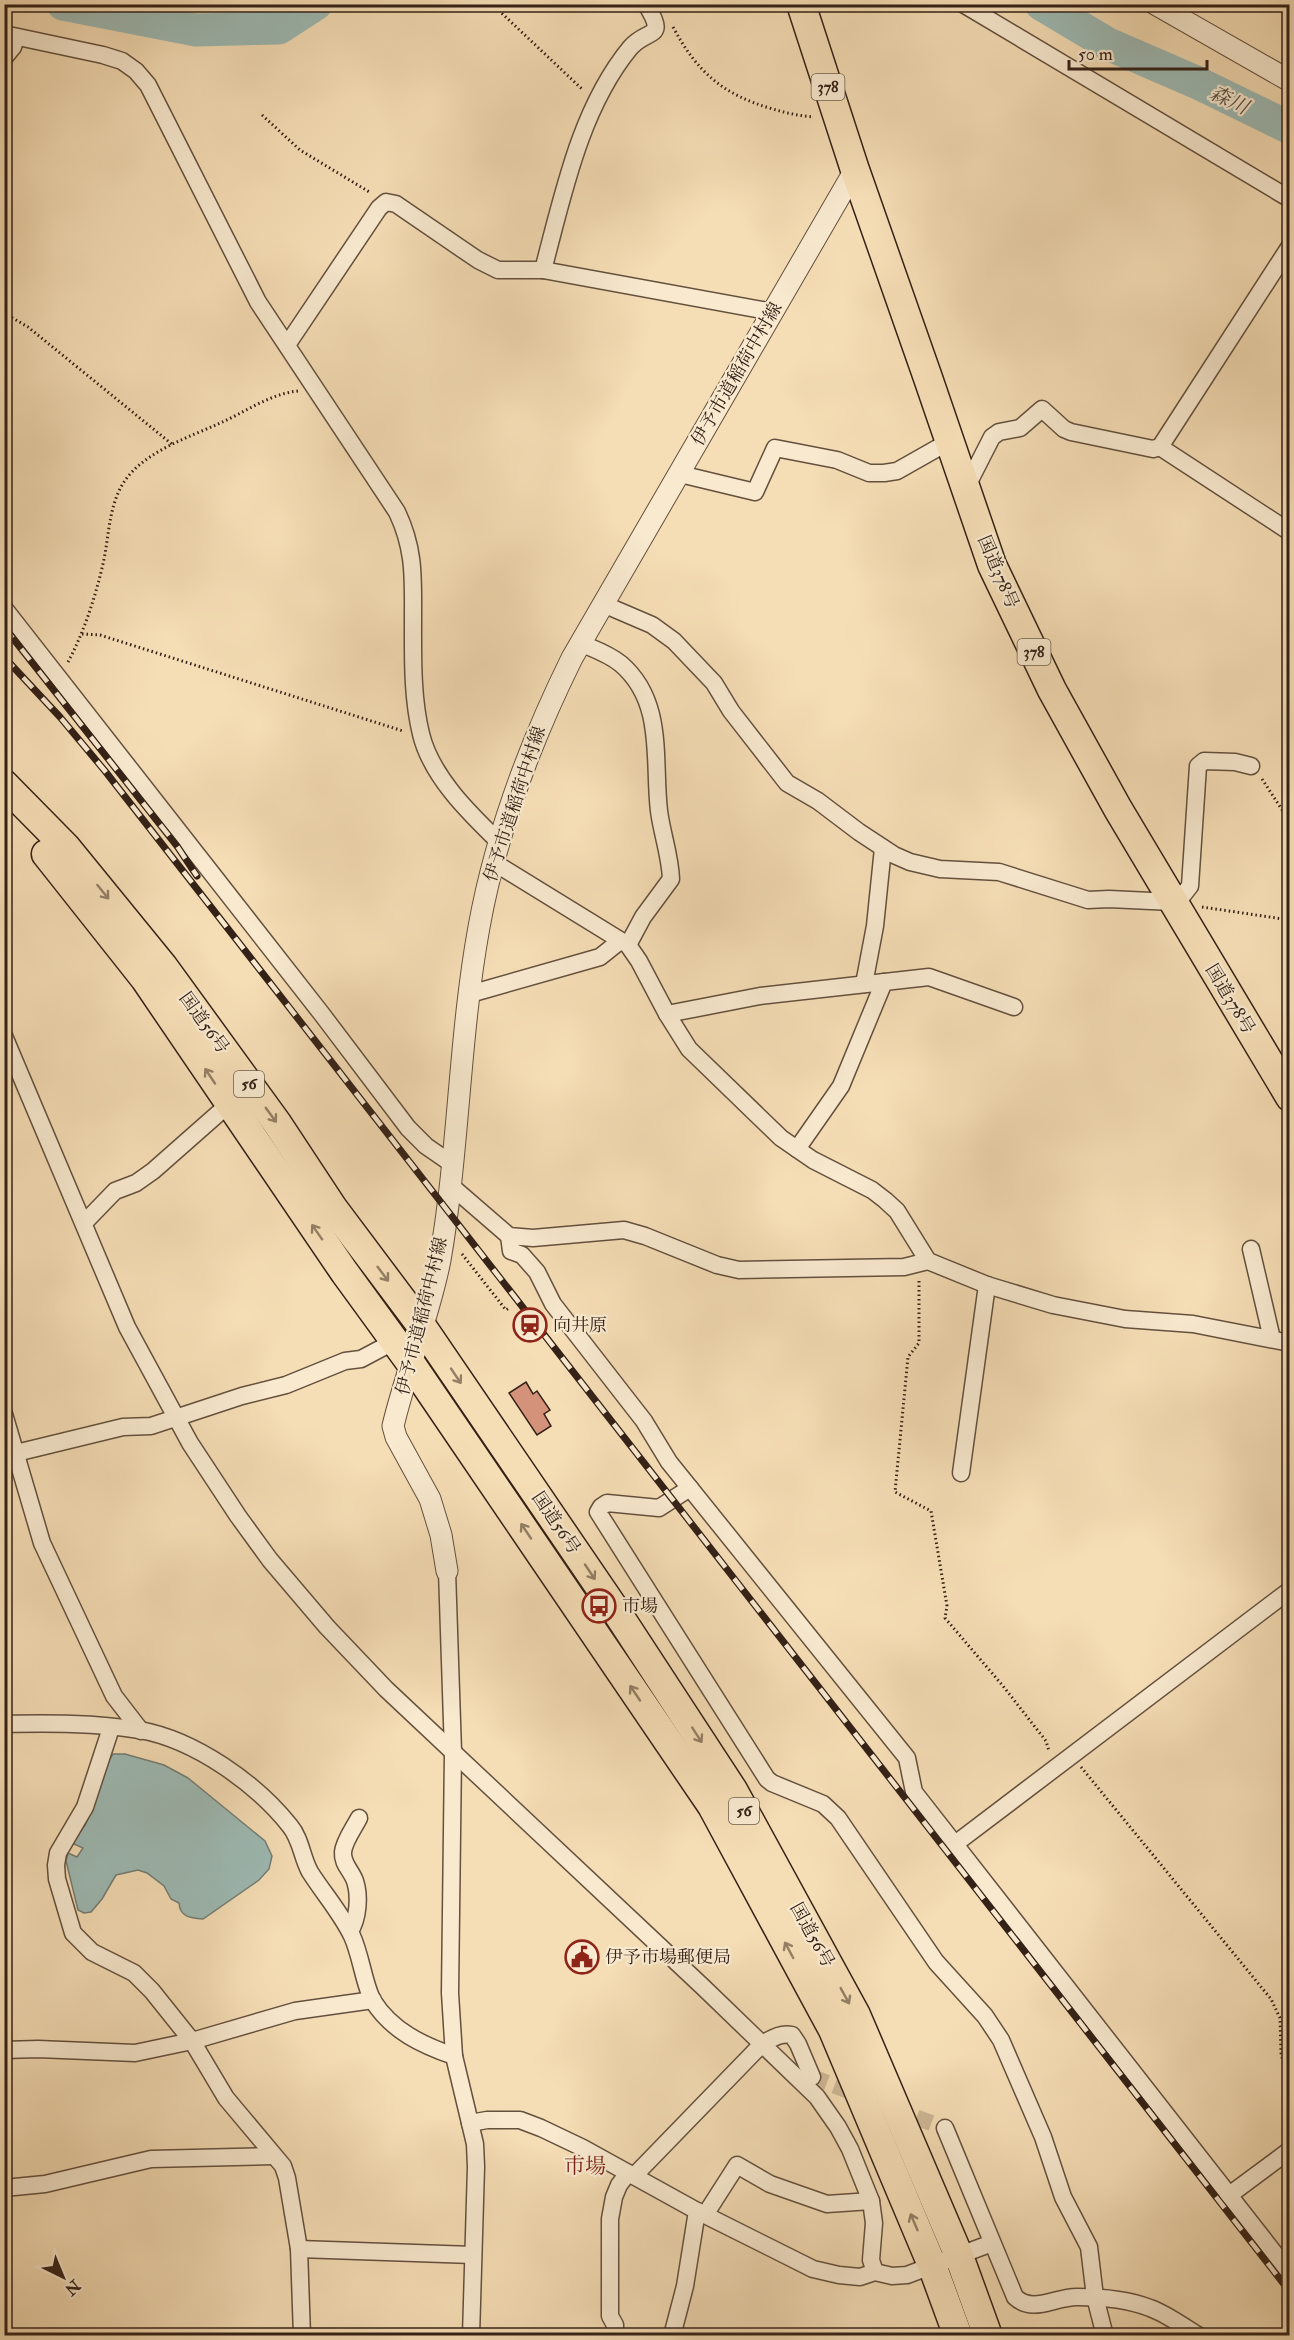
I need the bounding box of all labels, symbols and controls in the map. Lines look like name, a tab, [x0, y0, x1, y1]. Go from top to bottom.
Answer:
scale bar	[1069, 33, 1207, 71]
text: 50 m	[1078, 43, 1113, 66]
road number: 378	[812, 74, 844, 100]
water label: 森川	[1206, 80, 1254, 121]
street label: 伊予市道稲荷中村線	[687, 298, 787, 450]
street label: 国道378号	[972, 532, 1024, 612]
road number: 378	[1018, 639, 1050, 665]
street label: 伊予市道稲荷中村線	[479, 723, 551, 885]
one-way arrow	[96, 884, 110, 899]
street label: 国道378号	[1200, 960, 1260, 1038]
street label: 国道56号	[174, 988, 234, 1058]
one-way arrow	[204, 1068, 216, 1084]
road number: 56	[234, 1071, 264, 1097]
one-way arrow	[265, 1107, 277, 1123]
one-way arrow	[311, 1225, 323, 1241]
street label: 伊予市道稲荷中村線	[391, 1235, 453, 1397]
one-way arrow	[377, 1266, 389, 1282]
station icon: 向井原	[512, 1307, 548, 1343]
place label: 向井原	[553, 1314, 607, 1337]
one-way arrow	[450, 1368, 462, 1384]
street label: 国道56号	[527, 1487, 585, 1559]
one-way arrow	[520, 1524, 532, 1540]
one-way arrow	[584, 1564, 596, 1580]
bus stop icon: 市場	[581, 1588, 617, 1624]
place label: 市場	[622, 1595, 658, 1618]
one-way arrow	[629, 1685, 641, 1701]
one-way arrow	[691, 1726, 703, 1743]
road number: 56	[729, 1798, 759, 1824]
street label: 国道56号	[785, 1898, 839, 1972]
public building icon: 伊予市場郵便局	[564, 1939, 600, 1975]
one-way arrow	[783, 1941, 794, 1959]
place label: 伊予市場郵便局	[605, 1946, 731, 1969]
one-way arrow	[840, 1986, 851, 2004]
district label: 市場	[564, 2153, 606, 2180]
one-way arrow	[908, 2213, 919, 2232]
north arrow	[33, 2247, 93, 2307]
text: N	[60, 2274, 85, 2300]

